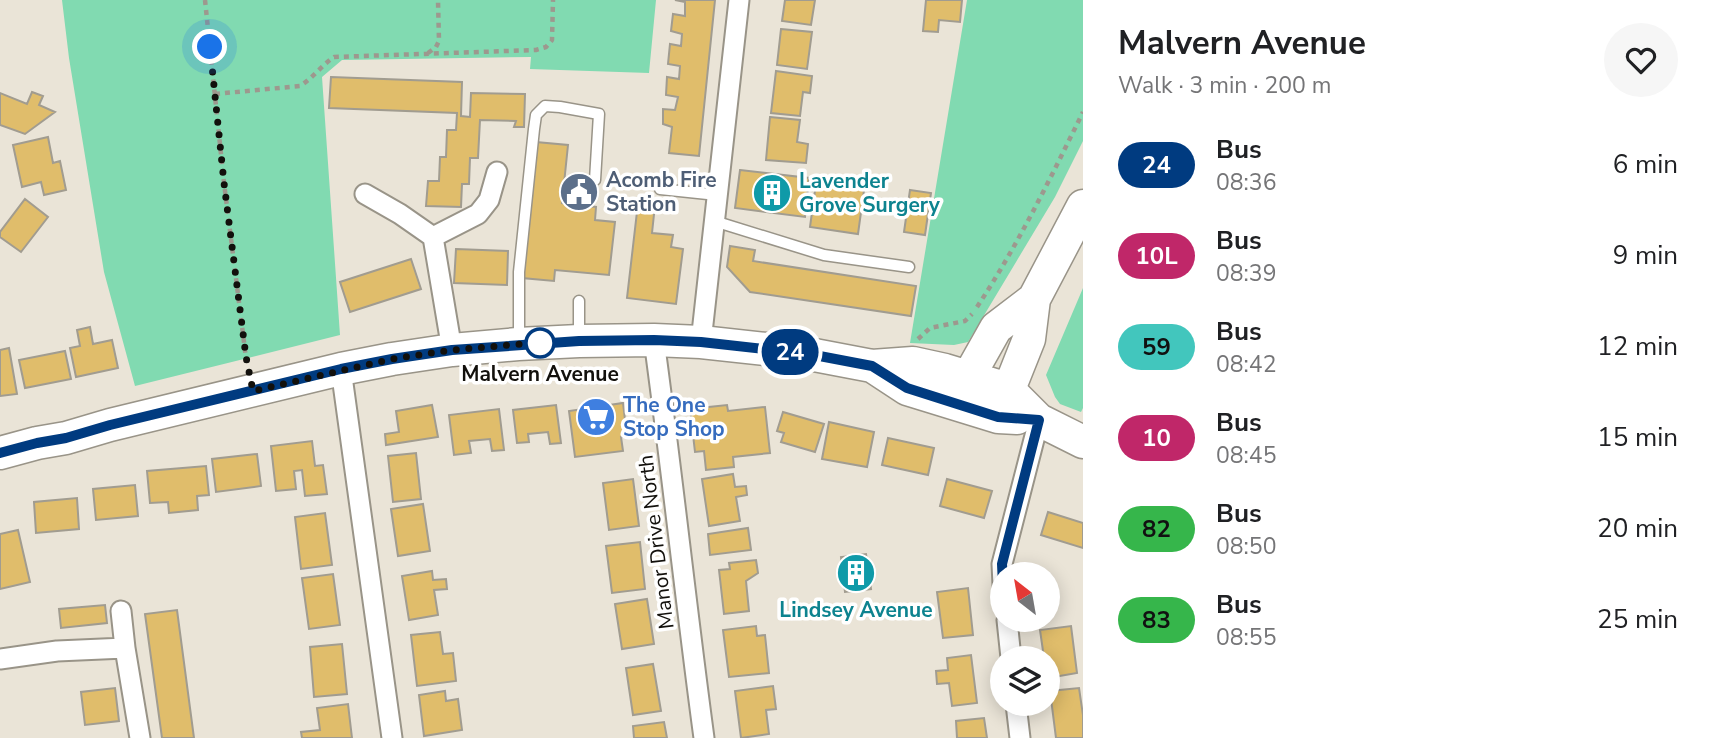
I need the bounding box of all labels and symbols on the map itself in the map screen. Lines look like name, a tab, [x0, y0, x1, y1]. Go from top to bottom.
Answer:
your location	[192, 29, 227, 64]
place label: Acomb Fire Station	[606, 166, 717, 218]
place label: Lavender Grove Surgery	[799, 167, 941, 219]
public building icon: Acomb Fire Station	[558, 171, 600, 213]
building icon: Lavender Grove Surgery	[751, 172, 793, 214]
marker: Malvern Avenue	[525, 328, 555, 358]
line badge: 24	[758, 329, 822, 375]
place label: Malvern Avenue	[461, 360, 619, 388]
place label: The One Stop Shop	[623, 391, 725, 443]
supermarket icon: The One Stop Shop	[575, 396, 617, 438]
street label: Manor Drive North	[631, 453, 681, 631]
building icon: Lindsey Avenue	[835, 552, 877, 594]
north arrow	[990, 562, 1060, 632]
place label: Lindsey Avenue	[779, 596, 933, 624]

